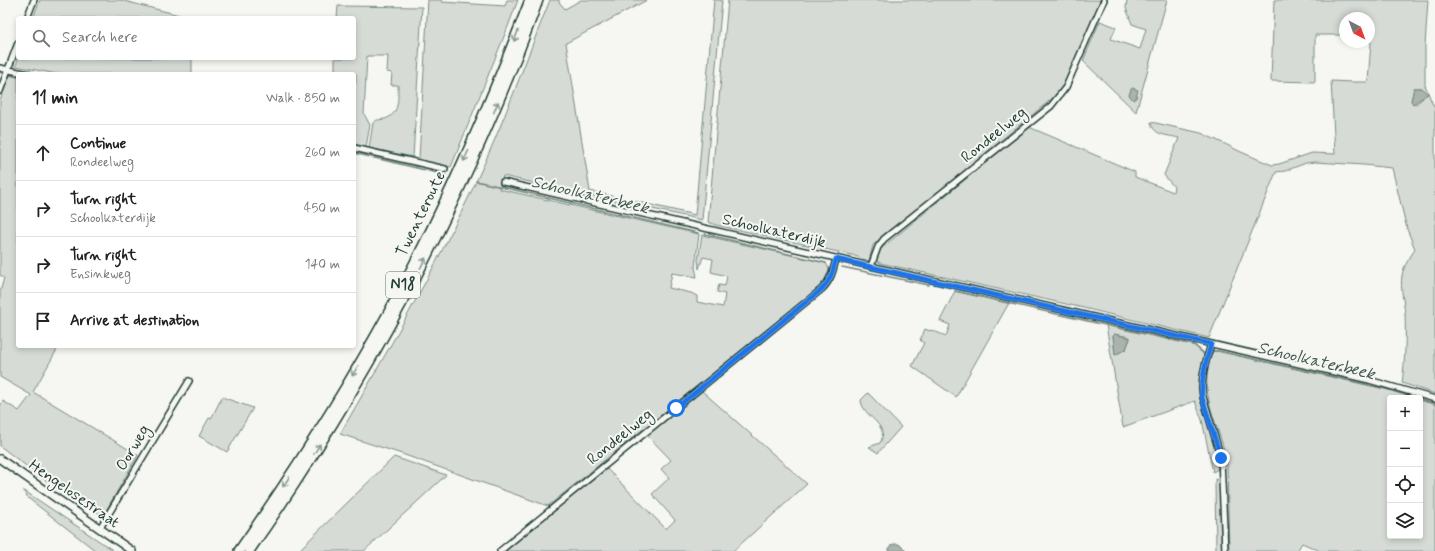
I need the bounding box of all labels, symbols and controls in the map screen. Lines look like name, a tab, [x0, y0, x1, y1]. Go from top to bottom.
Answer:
north arrow	[1339, 12, 1375, 48]
search box	[16, 16, 356, 60]
icon: search	[30, 27, 52, 49]
text: Search here	[62, 28, 138, 48]
one-way arrow	[511, 30, 519, 42]
text: 11 min	[32, 87, 78, 109]
text: Walk · 850 m	[266, 90, 340, 107]
one-way arrow	[492, 101, 500, 113]
street label: Rondeelweg	[957, 102, 1032, 169]
text: Continue	[70, 134, 126, 154]
icon: ahead	[32, 142, 54, 164]
text: 260 m	[305, 144, 340, 161]
one-way arrow	[462, 150, 469, 162]
text: Rondeelweg	[70, 154, 134, 171]
street label: Twenteroute	[391, 168, 451, 260]
water label: Schoolkaterbeek	[529, 171, 652, 220]
text: Turn right	[70, 190, 137, 210]
icon: right	[32, 198, 54, 220]
text: 450 m	[304, 200, 340, 217]
street label: Schoolkaterdijk	[720, 209, 828, 253]
text: Schoolkaterdijk	[70, 210, 156, 227]
text: Turn right	[70, 246, 137, 266]
icon: right	[32, 254, 54, 276]
text: 140 m	[305, 256, 340, 273]
one-way arrow	[420, 257, 427, 269]
text: Ensinkweg	[70, 266, 131, 283]
road number: N18	[386, 272, 420, 298]
icon: arrive	[32, 310, 54, 332]
text: Arrive at destination	[70, 311, 199, 331]
water label: Schoolkaterbeek	[1255, 337, 1378, 386]
one-way arrow	[350, 365, 358, 377]
map controls	[1387, 395, 1423, 539]
button: +	[1387, 395, 1423, 431]
route start	[667, 399, 685, 417]
street label: Rondeelweg	[583, 404, 658, 471]
street label: Oorweg	[111, 421, 156, 475]
button: −	[1387, 431, 1423, 467]
one-way arrow	[314, 443, 322, 455]
route end	[1212, 449, 1230, 467]
street label: Hengelosestraat	[24, 455, 124, 534]
button: locate	[1387, 467, 1423, 503]
one-way arrow	[282, 476, 290, 487]
button: layers	[1387, 503, 1423, 539]

